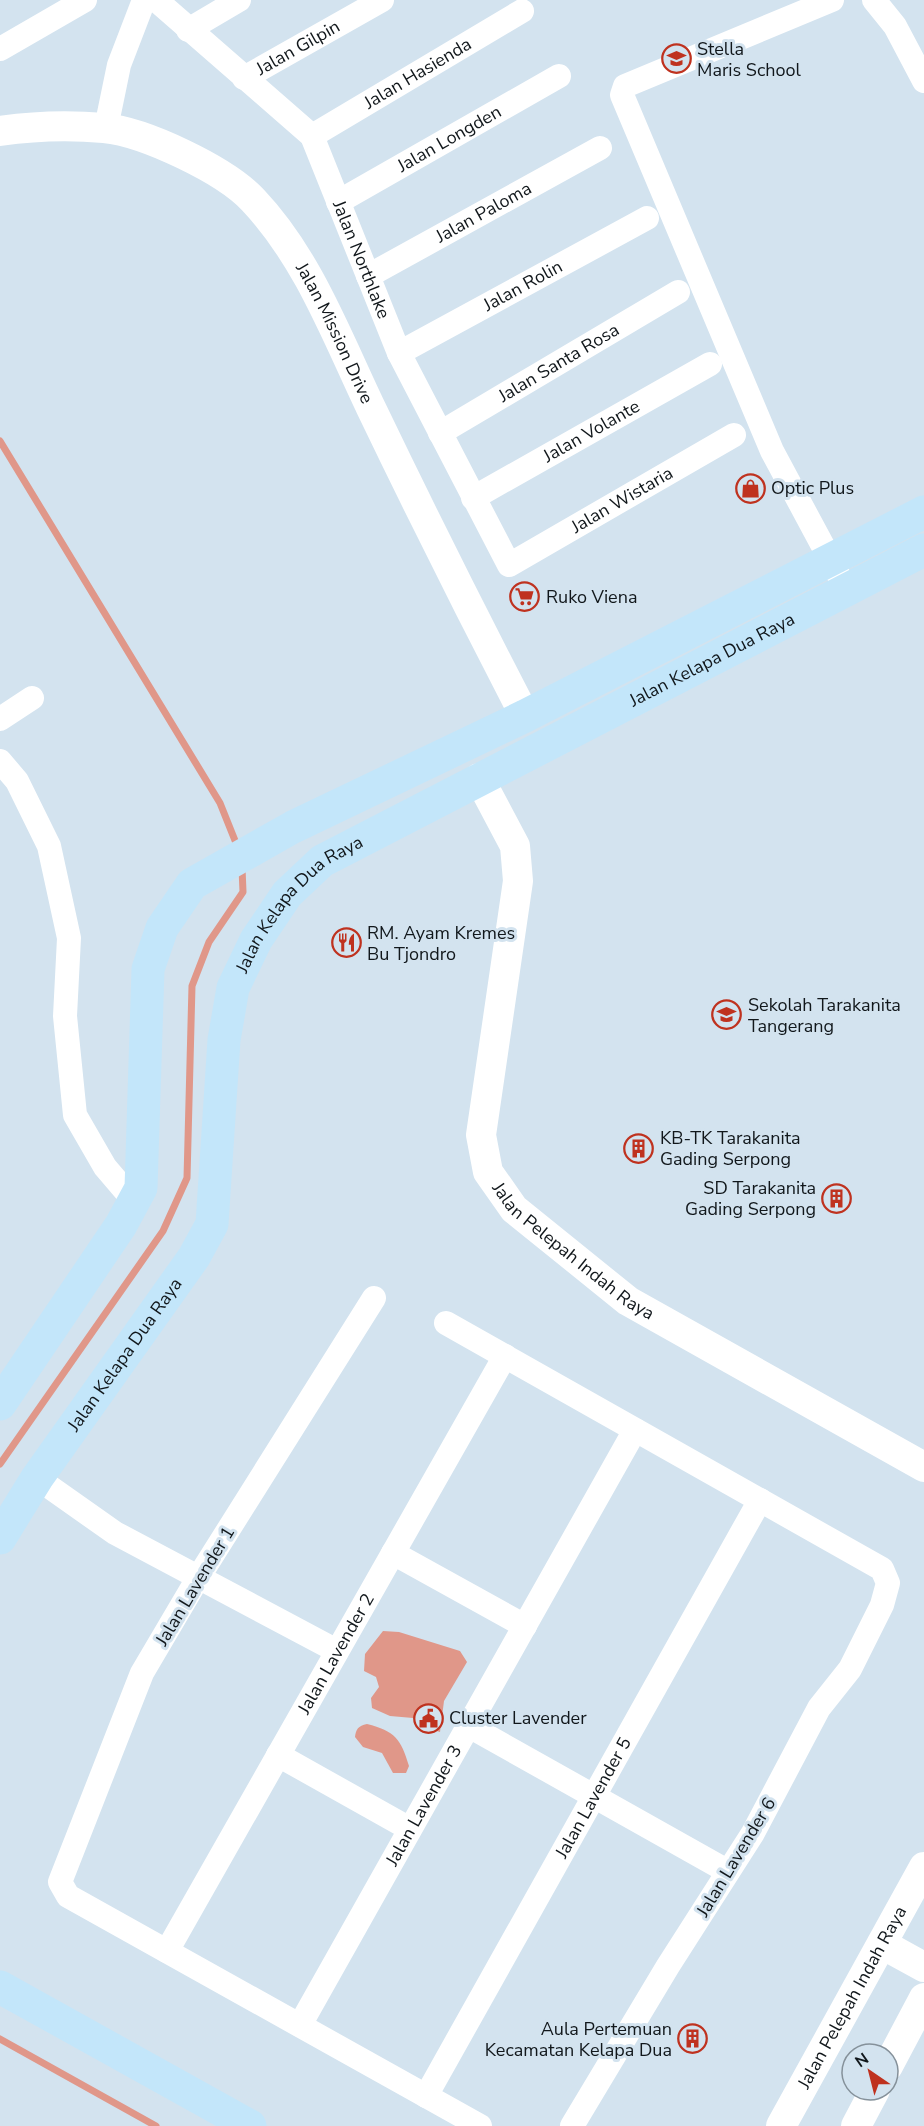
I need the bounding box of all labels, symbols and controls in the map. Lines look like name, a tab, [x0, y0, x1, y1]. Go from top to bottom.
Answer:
street label: Jalan Gilpin	[251, 14, 344, 81]
street label: Jalan Hasienda	[359, 32, 476, 115]
place label: Stella Maris School	[697, 37, 801, 82]
school or university icon: Stella Maris School	[660, 43, 692, 75]
street label: Jalan Longden	[392, 99, 506, 178]
street label: Jalan Paloma	[431, 176, 536, 249]
street label: Jalan Northlake	[327, 196, 396, 322]
street label: Jalan Rolin	[478, 254, 567, 317]
street label: Jalan Mission Drive	[290, 257, 379, 408]
street label: Jalan Santa Rosa	[493, 318, 624, 408]
street label: Jalan Volante	[538, 394, 644, 468]
street label: Jalan Wistaria	[566, 461, 677, 539]
shop icon: Optic Plus	[734, 472, 766, 504]
place label: Optic Plus	[771, 476, 854, 500]
supermarket icon: Ruko Viena	[509, 581, 541, 613]
place label: Ruko Viena	[546, 585, 637, 609]
street label: Jalan Kelapa Dua Raya	[624, 607, 799, 713]
street label: Jalan Kelapa Dua Raya	[230, 830, 367, 978]
place label: RM. Ayam Kremes Bu Tjondro	[367, 921, 515, 966]
restaurant icon: RM. Ayam Kremes Bu Tjondro	[330, 927, 362, 959]
place label: Sekolah Tarakanita Tangerang	[748, 993, 901, 1038]
school or university icon: Sekolah Tarakanita Tangerang	[711, 999, 743, 1031]
place label: KB-TK Tarakanita Gading Serpong	[660, 1126, 801, 1171]
building icon: KB-TK Tarakanita Gading Serpong	[623, 1132, 655, 1164]
street label: Jalan Pelepah Indah Raya	[486, 1176, 659, 1325]
place label: SD Tarakanita Gading Serpong	[685, 1176, 816, 1221]
building icon: SD Tarakanita Gading Serpong	[821, 1182, 853, 1214]
street label: Jalan Kelapa Dua Raya	[61, 1273, 188, 1437]
street label: Jalan Lavender 1	[149, 1522, 240, 1651]
street label: Jalan Lavender 2	[292, 1589, 380, 1719]
public building icon: Cluster Lavender	[412, 1702, 444, 1734]
place label: Cluster Lavender	[449, 1706, 587, 1730]
street label: Jalan Lavender 5	[549, 1733, 637, 1863]
street label: Jalan Lavender 3	[379, 1741, 467, 1871]
street label: Jalan Lavender 6	[690, 1793, 781, 1922]
street label: Jalan Pelepah Indah Raya	[791, 1902, 912, 2094]
place label: Aula Pertemuan Kecamatan Kelapa Dua	[485, 2017, 672, 2062]
building icon: Aula Pertemuan Kecamatan Kelapa Dua	[677, 2023, 709, 2055]
north arrow	[840, 2042, 900, 2102]
text: N	[851, 2048, 873, 2073]

